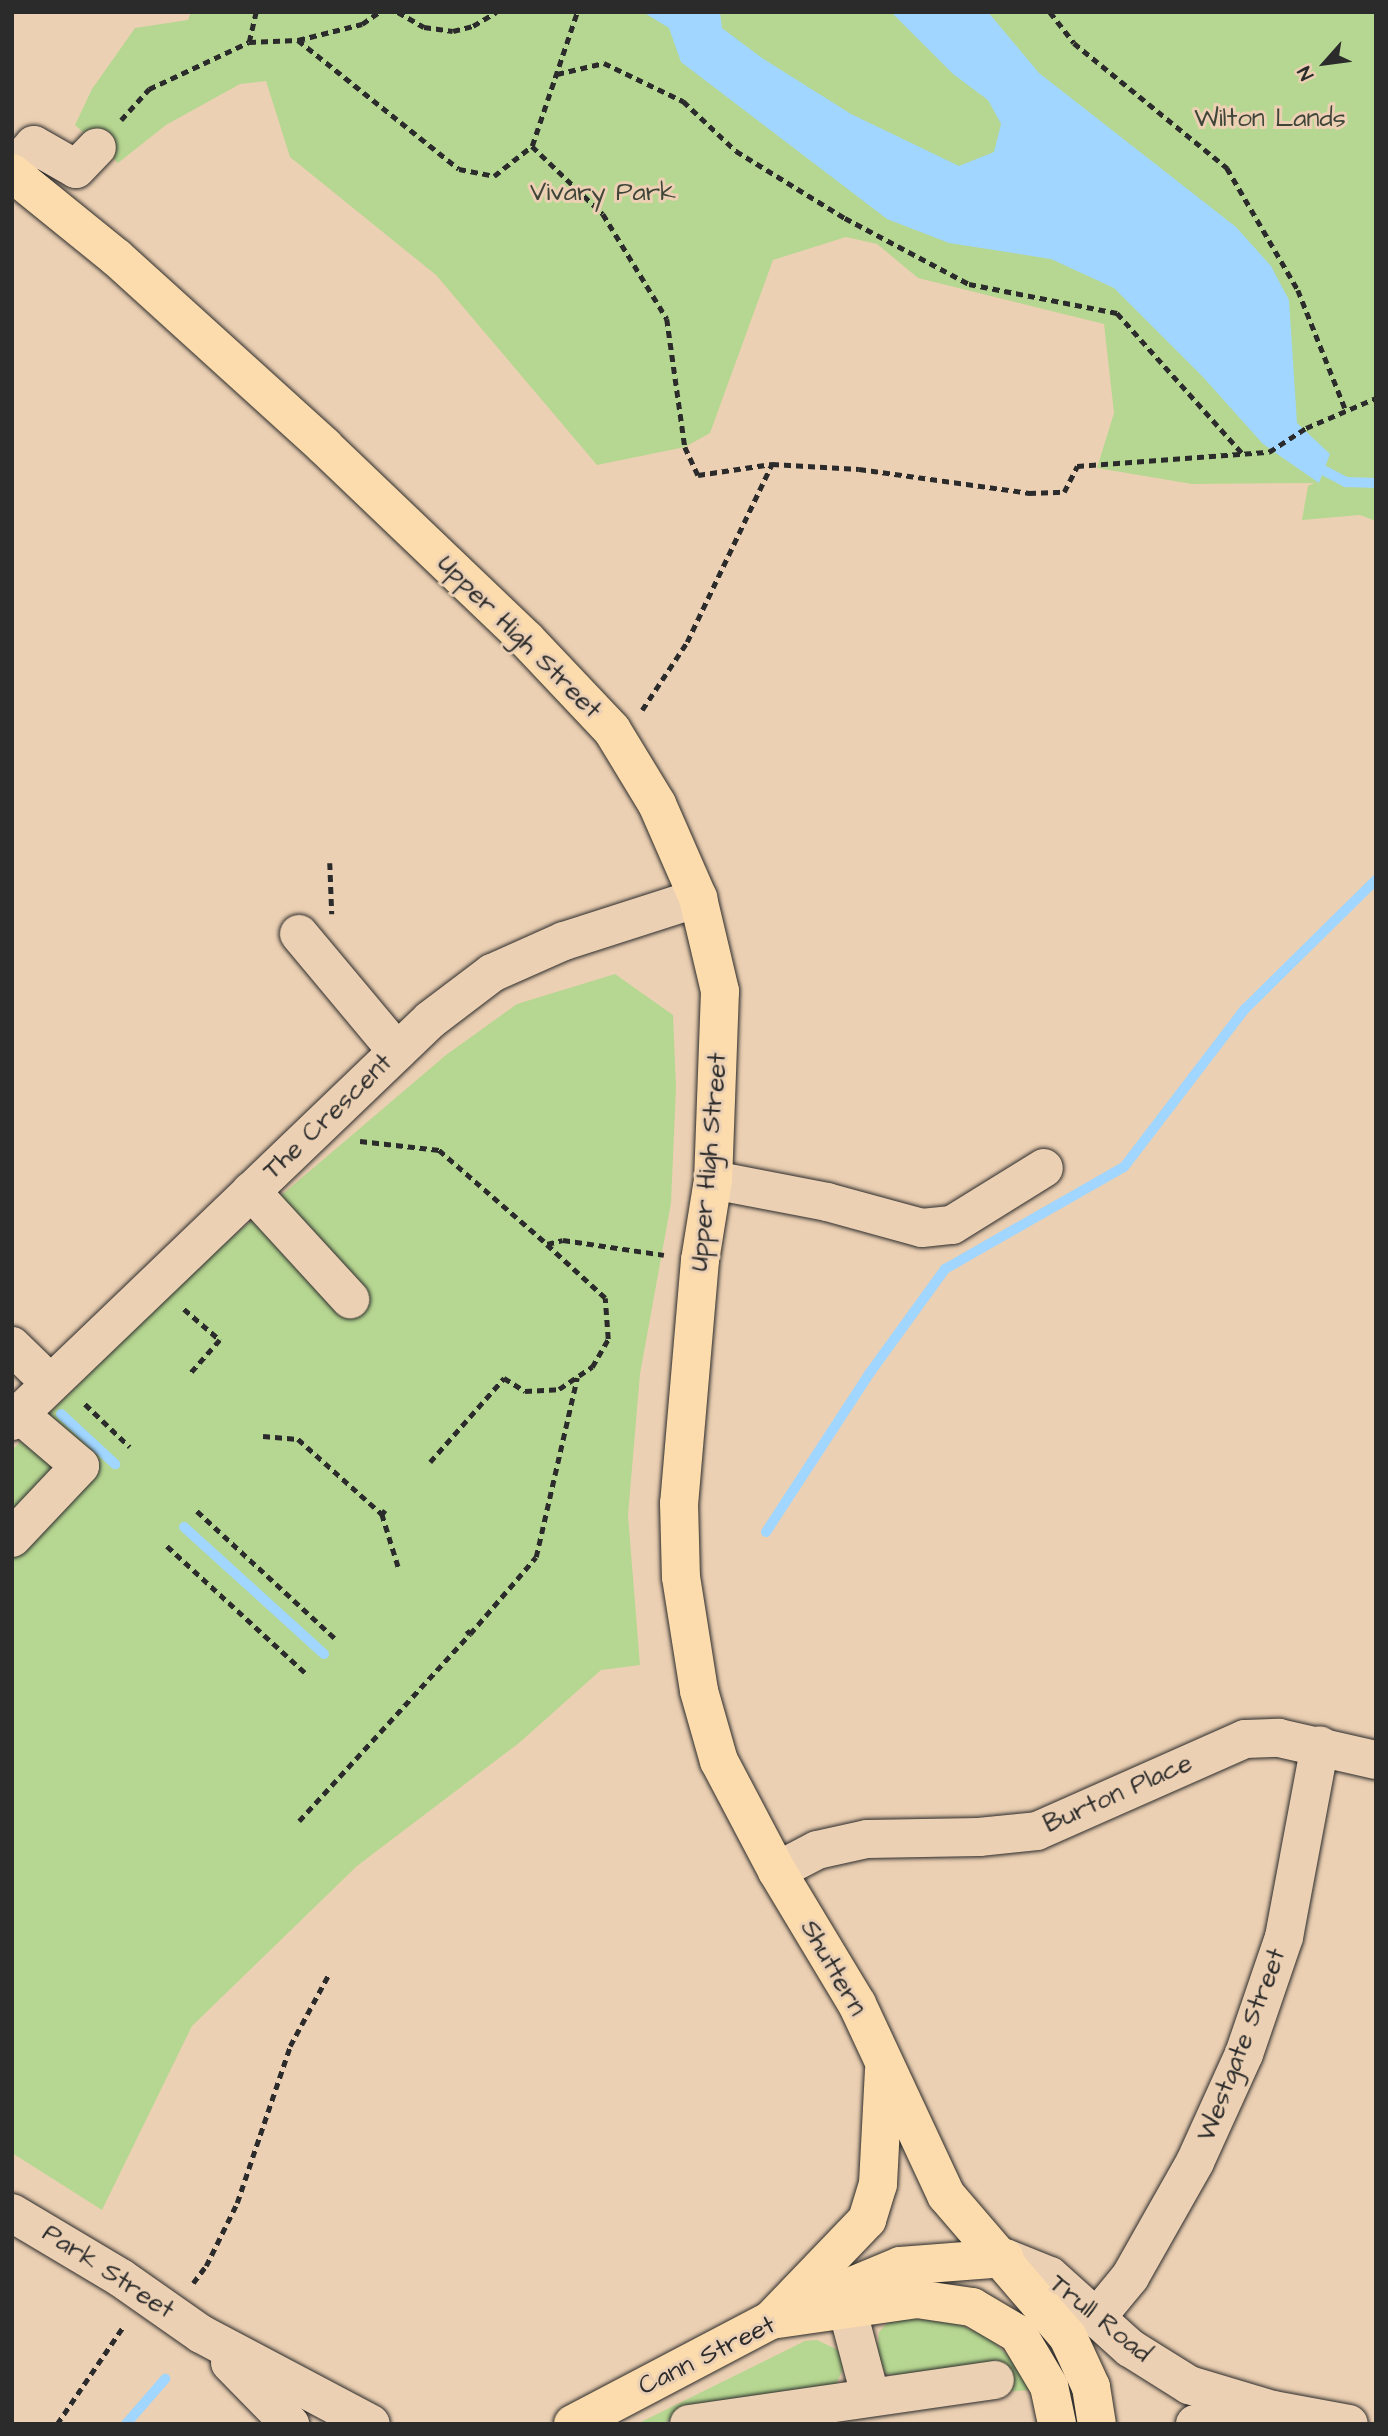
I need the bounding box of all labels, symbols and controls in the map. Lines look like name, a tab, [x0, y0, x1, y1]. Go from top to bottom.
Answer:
north arrow	[1290, 28, 1360, 98]
text: N	[1291, 61, 1321, 85]
park label: Wilton Lands	[1194, 103, 1346, 135]
park label: Vivary Park	[530, 177, 676, 209]
street label: Upper High Street	[431, 549, 607, 725]
street label: The Crescent	[257, 1048, 399, 1186]
street label: Upper High Street	[684, 1052, 734, 1272]
street label: Burton Place	[1039, 1747, 1197, 1841]
street label: Shuttern	[793, 1915, 873, 2021]
street label: Westgate Street	[1191, 1944, 1293, 2146]
street label: Park Street	[36, 2218, 180, 2326]
street label: Trull Road	[1043, 2268, 1157, 2370]
street label: Cann Street	[634, 2309, 780, 2403]

